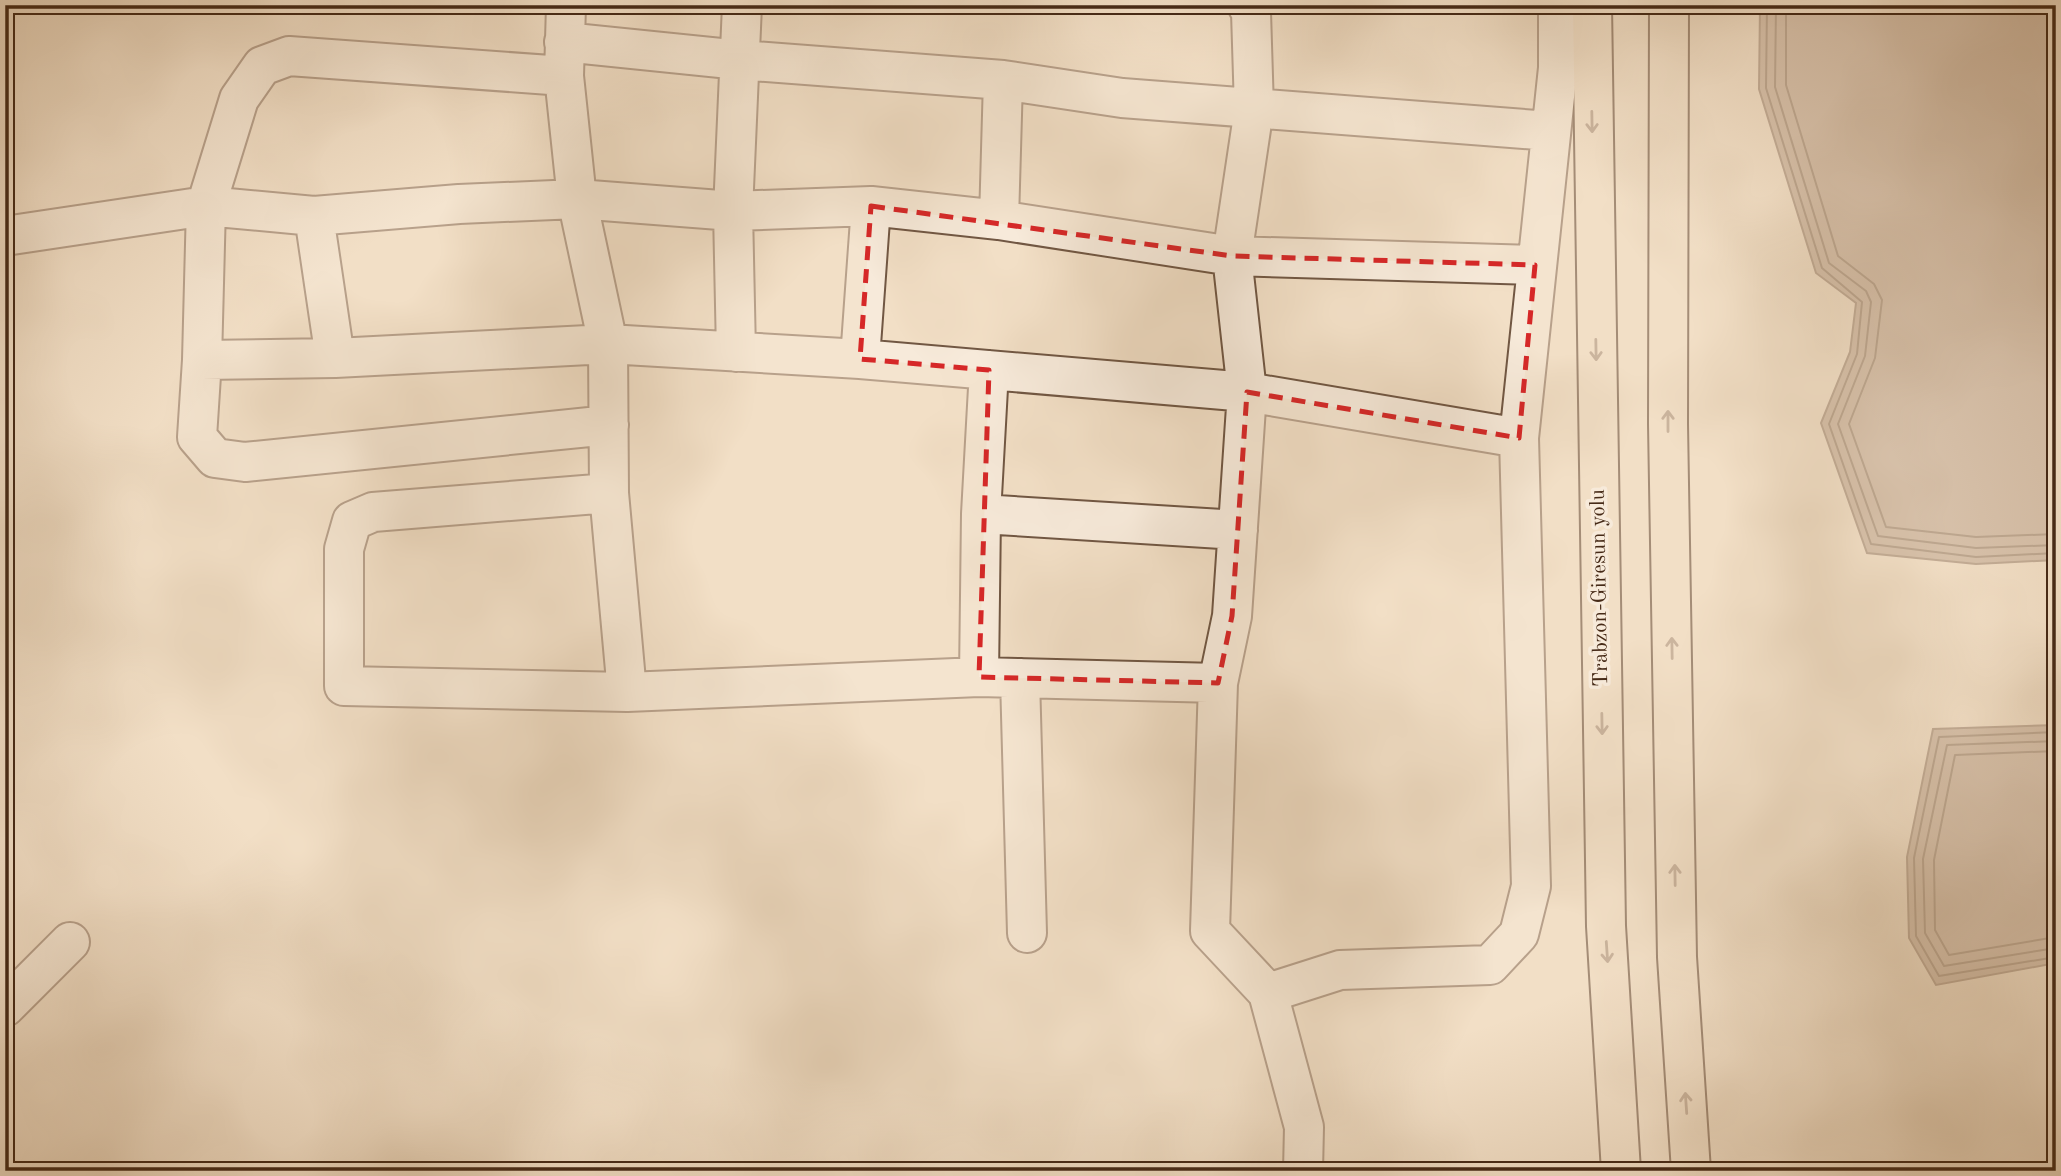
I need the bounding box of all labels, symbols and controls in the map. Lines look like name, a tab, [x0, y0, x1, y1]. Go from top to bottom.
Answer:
one-way arrow	[1585, 111, 1599, 134]
one-way arrow	[1589, 338, 1603, 361]
one-way arrow	[1661, 409, 1675, 432]
street label: Trabzon-Giresun yolu	[1588, 489, 1612, 687]
one-way arrow	[1665, 637, 1678, 660]
one-way arrow	[1596, 713, 1609, 736]
one-way arrow	[1669, 864, 1682, 887]
one-way arrow	[1601, 940, 1614, 963]
one-way arrow	[1680, 1091, 1693, 1114]

